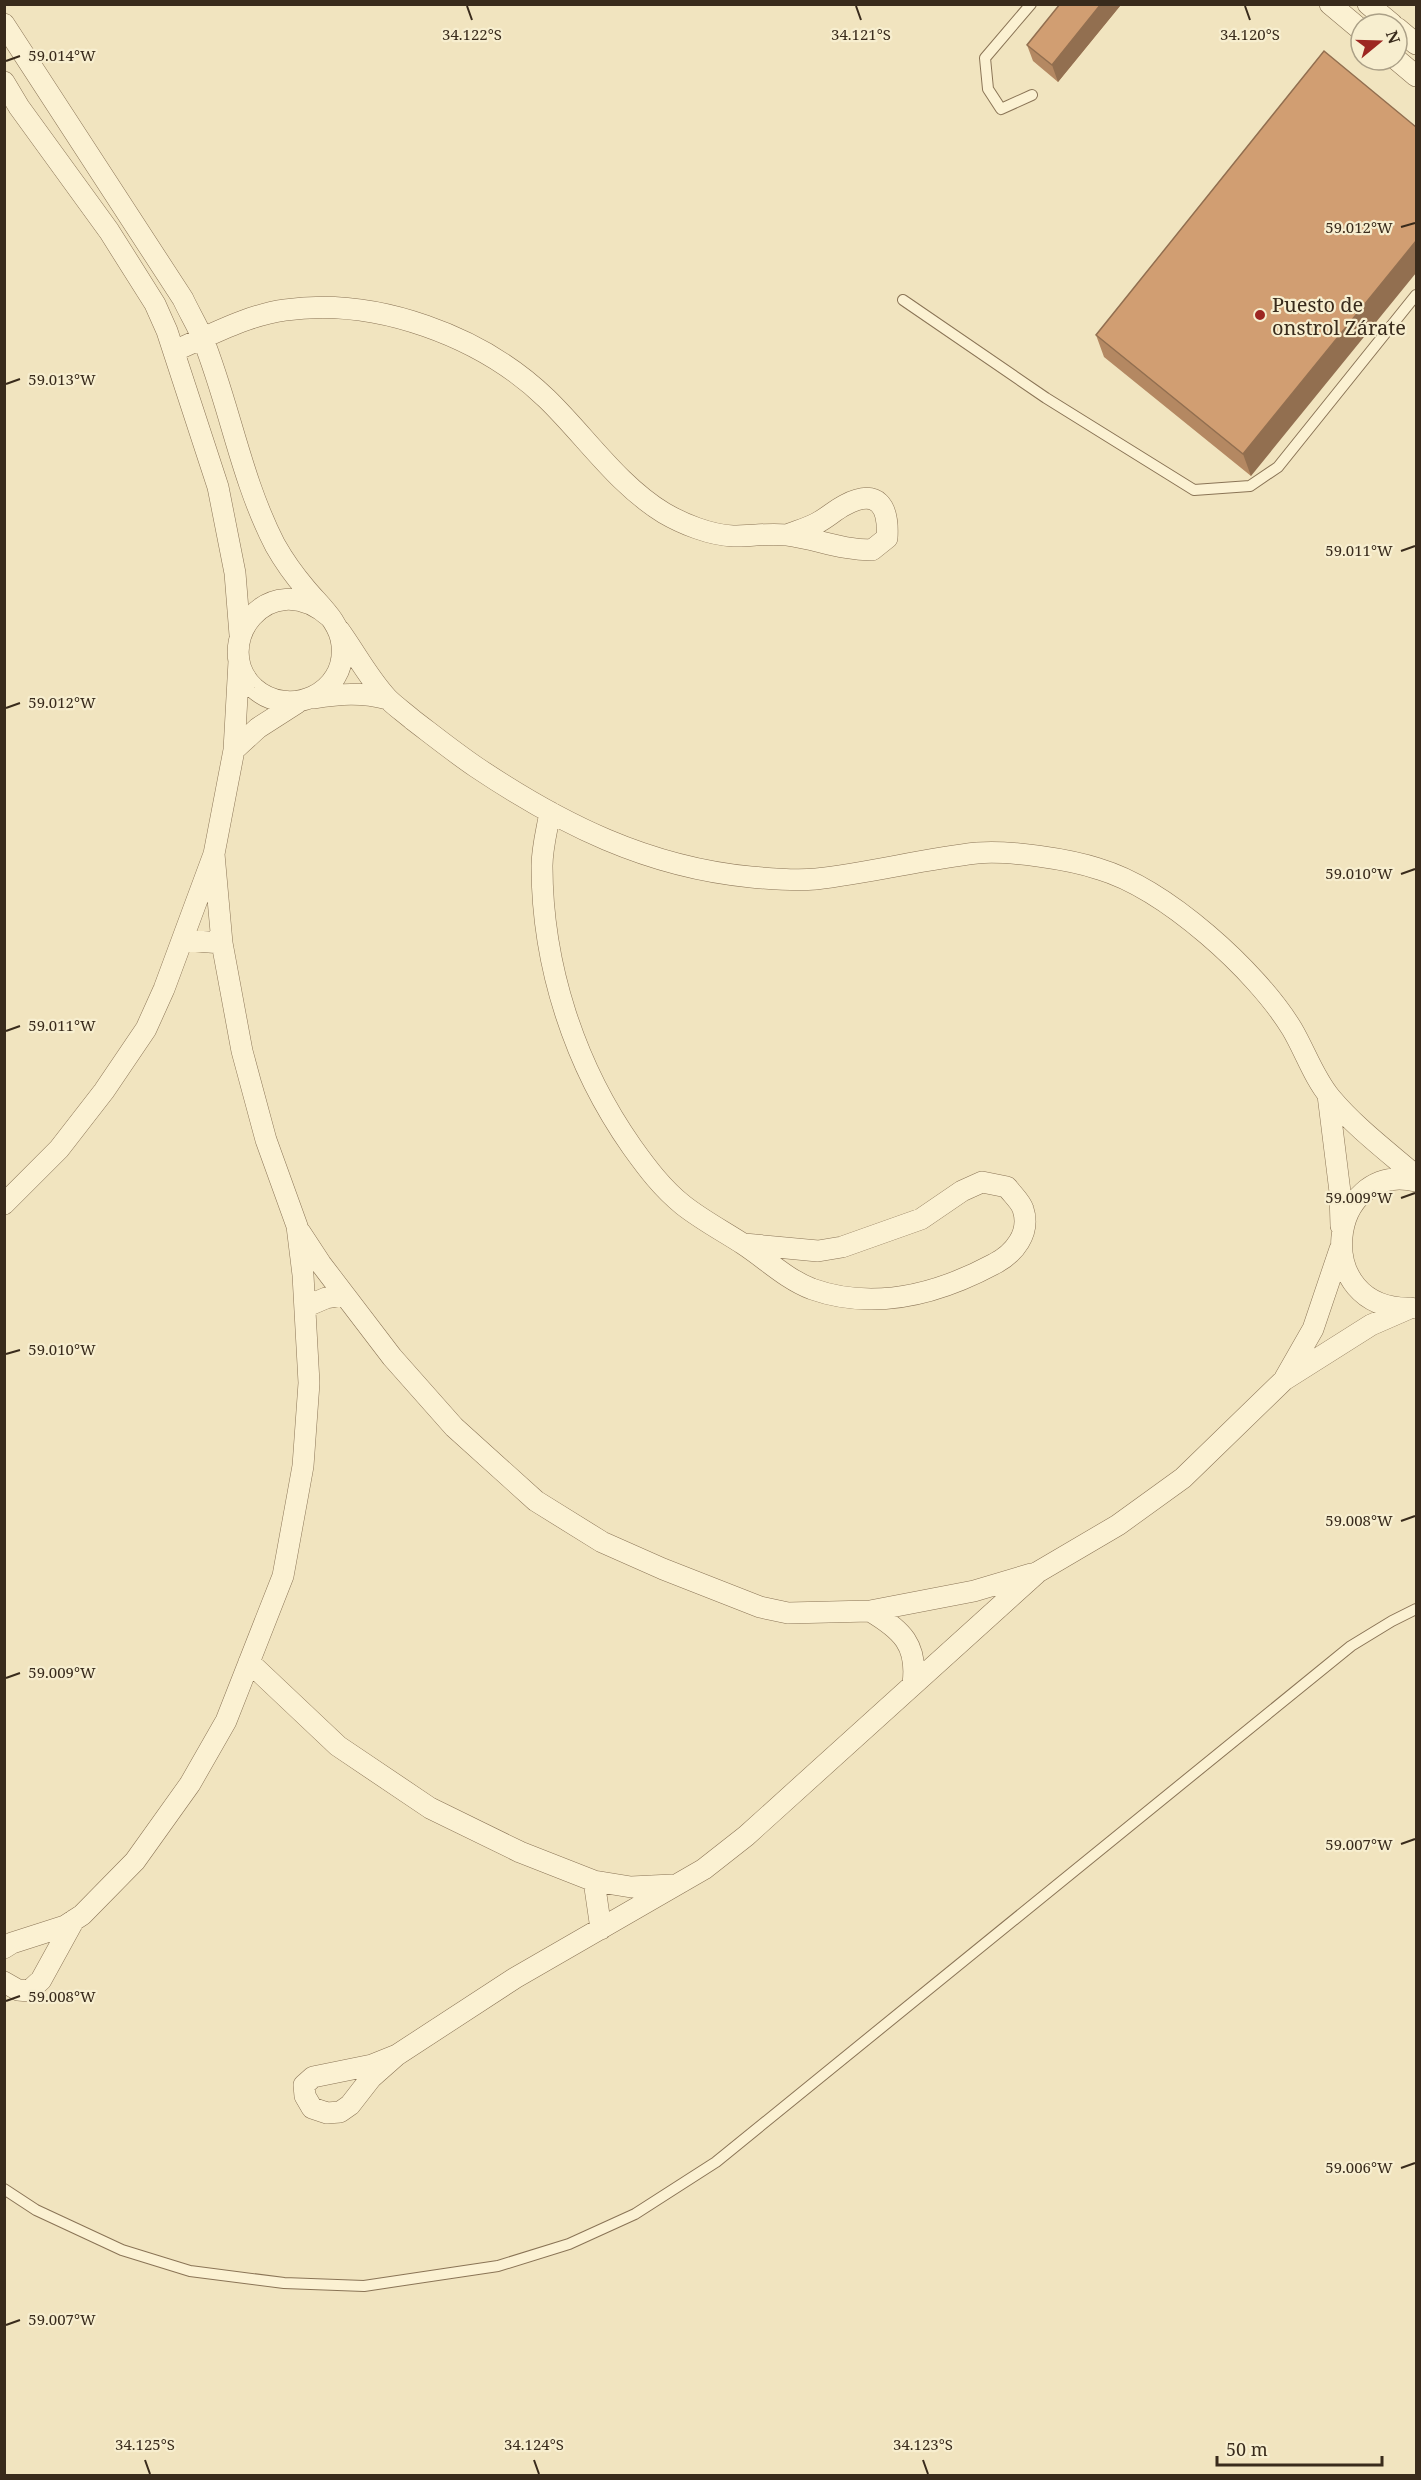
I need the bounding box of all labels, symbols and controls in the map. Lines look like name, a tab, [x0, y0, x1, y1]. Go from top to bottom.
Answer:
north arrow	[1349, 12, 1409, 72]
text: 34.122°S	[442, 24, 502, 44]
text: 34.121°S	[831, 24, 891, 44]
text: 34.120°S	[1220, 24, 1280, 44]
text: N	[1381, 28, 1406, 47]
text: 59.014°W	[28, 45, 96, 65]
text: 59.012°W	[1325, 217, 1393, 237]
place label: Puesto de onstrol Zárate	[1272, 291, 1406, 341]
marker: Puesto de onstrol Zárate	[1253, 308, 1267, 322]
text: 59.013°W	[28, 369, 96, 389]
text: 59.011°W	[1325, 540, 1393, 560]
text: 59.012°W	[28, 692, 96, 712]
text: 59.010°W	[1325, 863, 1393, 883]
text: 59.011°W	[28, 1015, 96, 1035]
text: 59.009°W	[1325, 1187, 1393, 1207]
text: 59.010°W	[28, 1339, 96, 1359]
text: 59.008°W	[1325, 1510, 1393, 1530]
text: 59.009°W	[28, 1662, 96, 1682]
text: 59.007°W	[1325, 1834, 1393, 1854]
text: 59.008°W	[28, 1986, 96, 2006]
text: 59.006°W	[1325, 2157, 1393, 2177]
text: 59.007°W	[28, 2309, 96, 2329]
scale bar	[1217, 2429, 1382, 2467]
text: 34.125°S	[115, 2434, 175, 2454]
text: 34.124°S	[504, 2434, 564, 2454]
text: 34.123°S	[893, 2434, 953, 2454]
text: 50 m	[1226, 2437, 1268, 2461]

